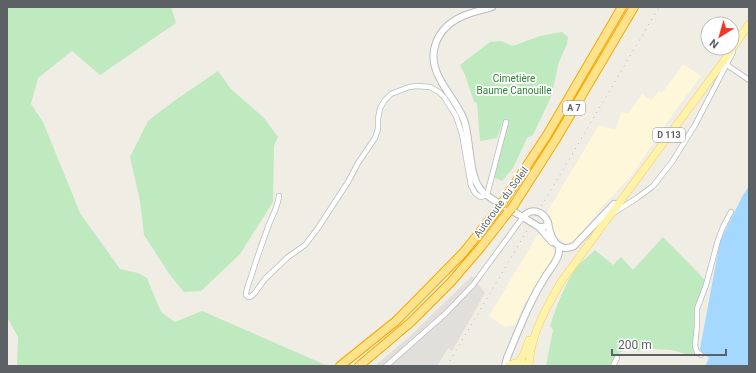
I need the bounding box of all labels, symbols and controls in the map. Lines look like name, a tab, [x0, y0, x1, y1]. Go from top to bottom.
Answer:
north arrow	[700, 16, 740, 56]
text: N	[707, 36, 721, 51]
park label: Cimetière Baume Canouille	[476, 73, 552, 96]
road number: A 7	[563, 101, 585, 115]
road number: D 113	[653, 128, 685, 142]
street label: Autoroute du Soleil	[472, 165, 530, 239]
scale bar	[612, 331, 726, 357]
text: 200 m	[618, 338, 652, 352]

